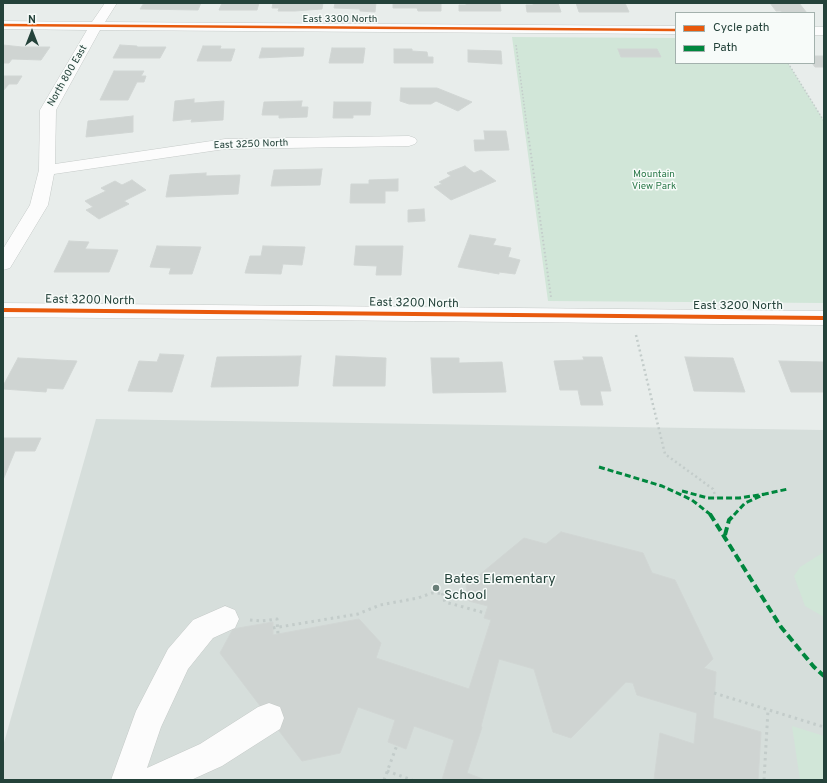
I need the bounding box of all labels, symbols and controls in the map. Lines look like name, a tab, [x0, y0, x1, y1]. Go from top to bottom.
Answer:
north arrow	[12, 12, 52, 52]
legend	[675, 12, 815, 64]
text: N	[28, 13, 36, 27]
street label: East 3300 North	[303, 14, 377, 26]
text: Cycle path	[713, 20, 770, 36]
text: Path	[713, 40, 738, 56]
street label: North 800 East	[46, 43, 90, 109]
street label: East 3250 North	[213, 138, 289, 152]
park label: Mountain View Park	[632, 169, 676, 192]
street label: East 3200 North	[45, 293, 135, 309]
street label: East 3200 North	[369, 296, 459, 312]
street label: East 3200 North	[693, 300, 783, 314]
place label: Bates Elementary School	[444, 572, 556, 604]
marker: Bates Elementary School	[431, 583, 441, 593]

